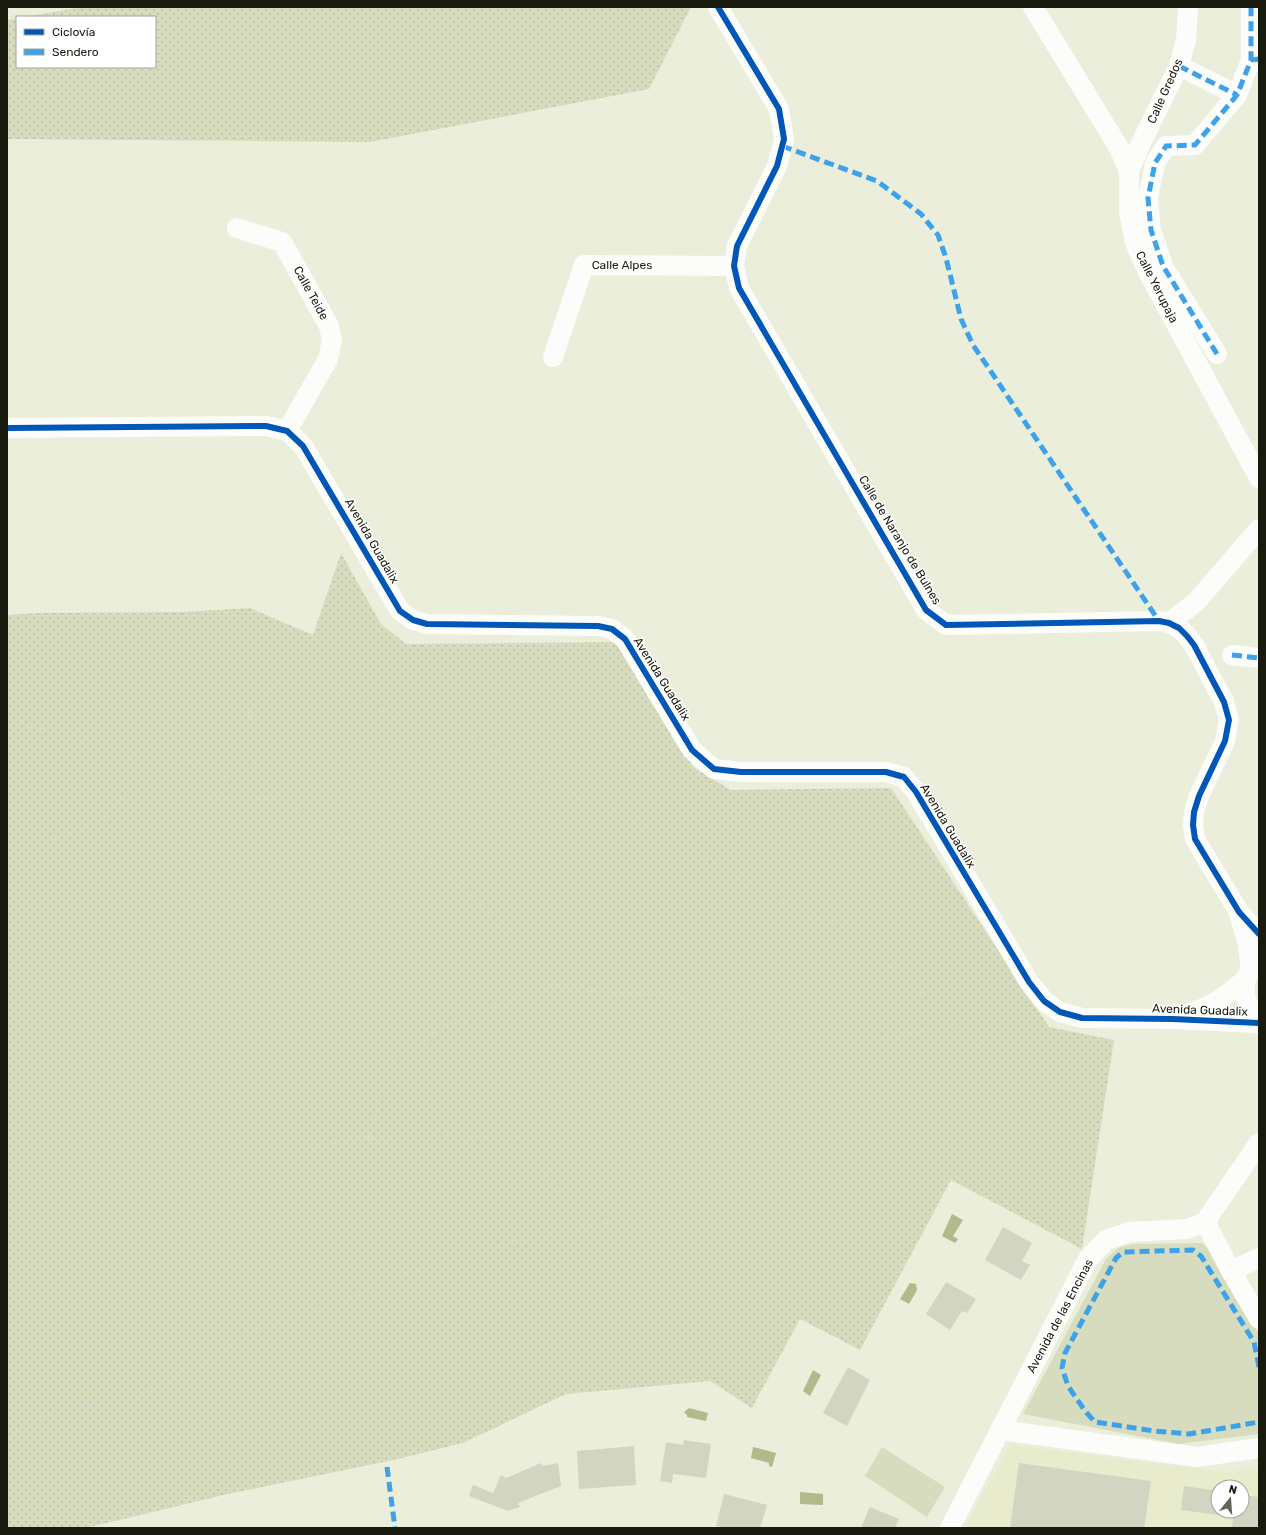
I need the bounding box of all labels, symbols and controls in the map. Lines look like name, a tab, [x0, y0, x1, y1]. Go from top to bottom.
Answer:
legend	[16, 16, 156, 68]
text: Ciclovía	[52, 25, 95, 39]
text: Sendero	[52, 45, 99, 59]
street label: Calle Gredos	[1144, 56, 1186, 126]
street label: Calle Yerupaja	[1133, 249, 1181, 325]
street label: Calle Alpes	[592, 258, 652, 272]
street label: Calle Teide	[291, 264, 332, 322]
street label: Calle de Naranjo de Bulnes	[856, 473, 944, 607]
street label: Avenida Guadalix	[342, 496, 402, 586]
street label: Avenida Guadalix	[631, 635, 694, 724]
street label: Avenida Guadalix	[917, 781, 979, 871]
street label: Avenida Guadalix	[1152, 1001, 1249, 1019]
street label: Avenida de las Encinas	[1024, 1257, 1096, 1375]
north arrow	[1210, 1479, 1250, 1519]
text: N	[1227, 1483, 1239, 1497]

